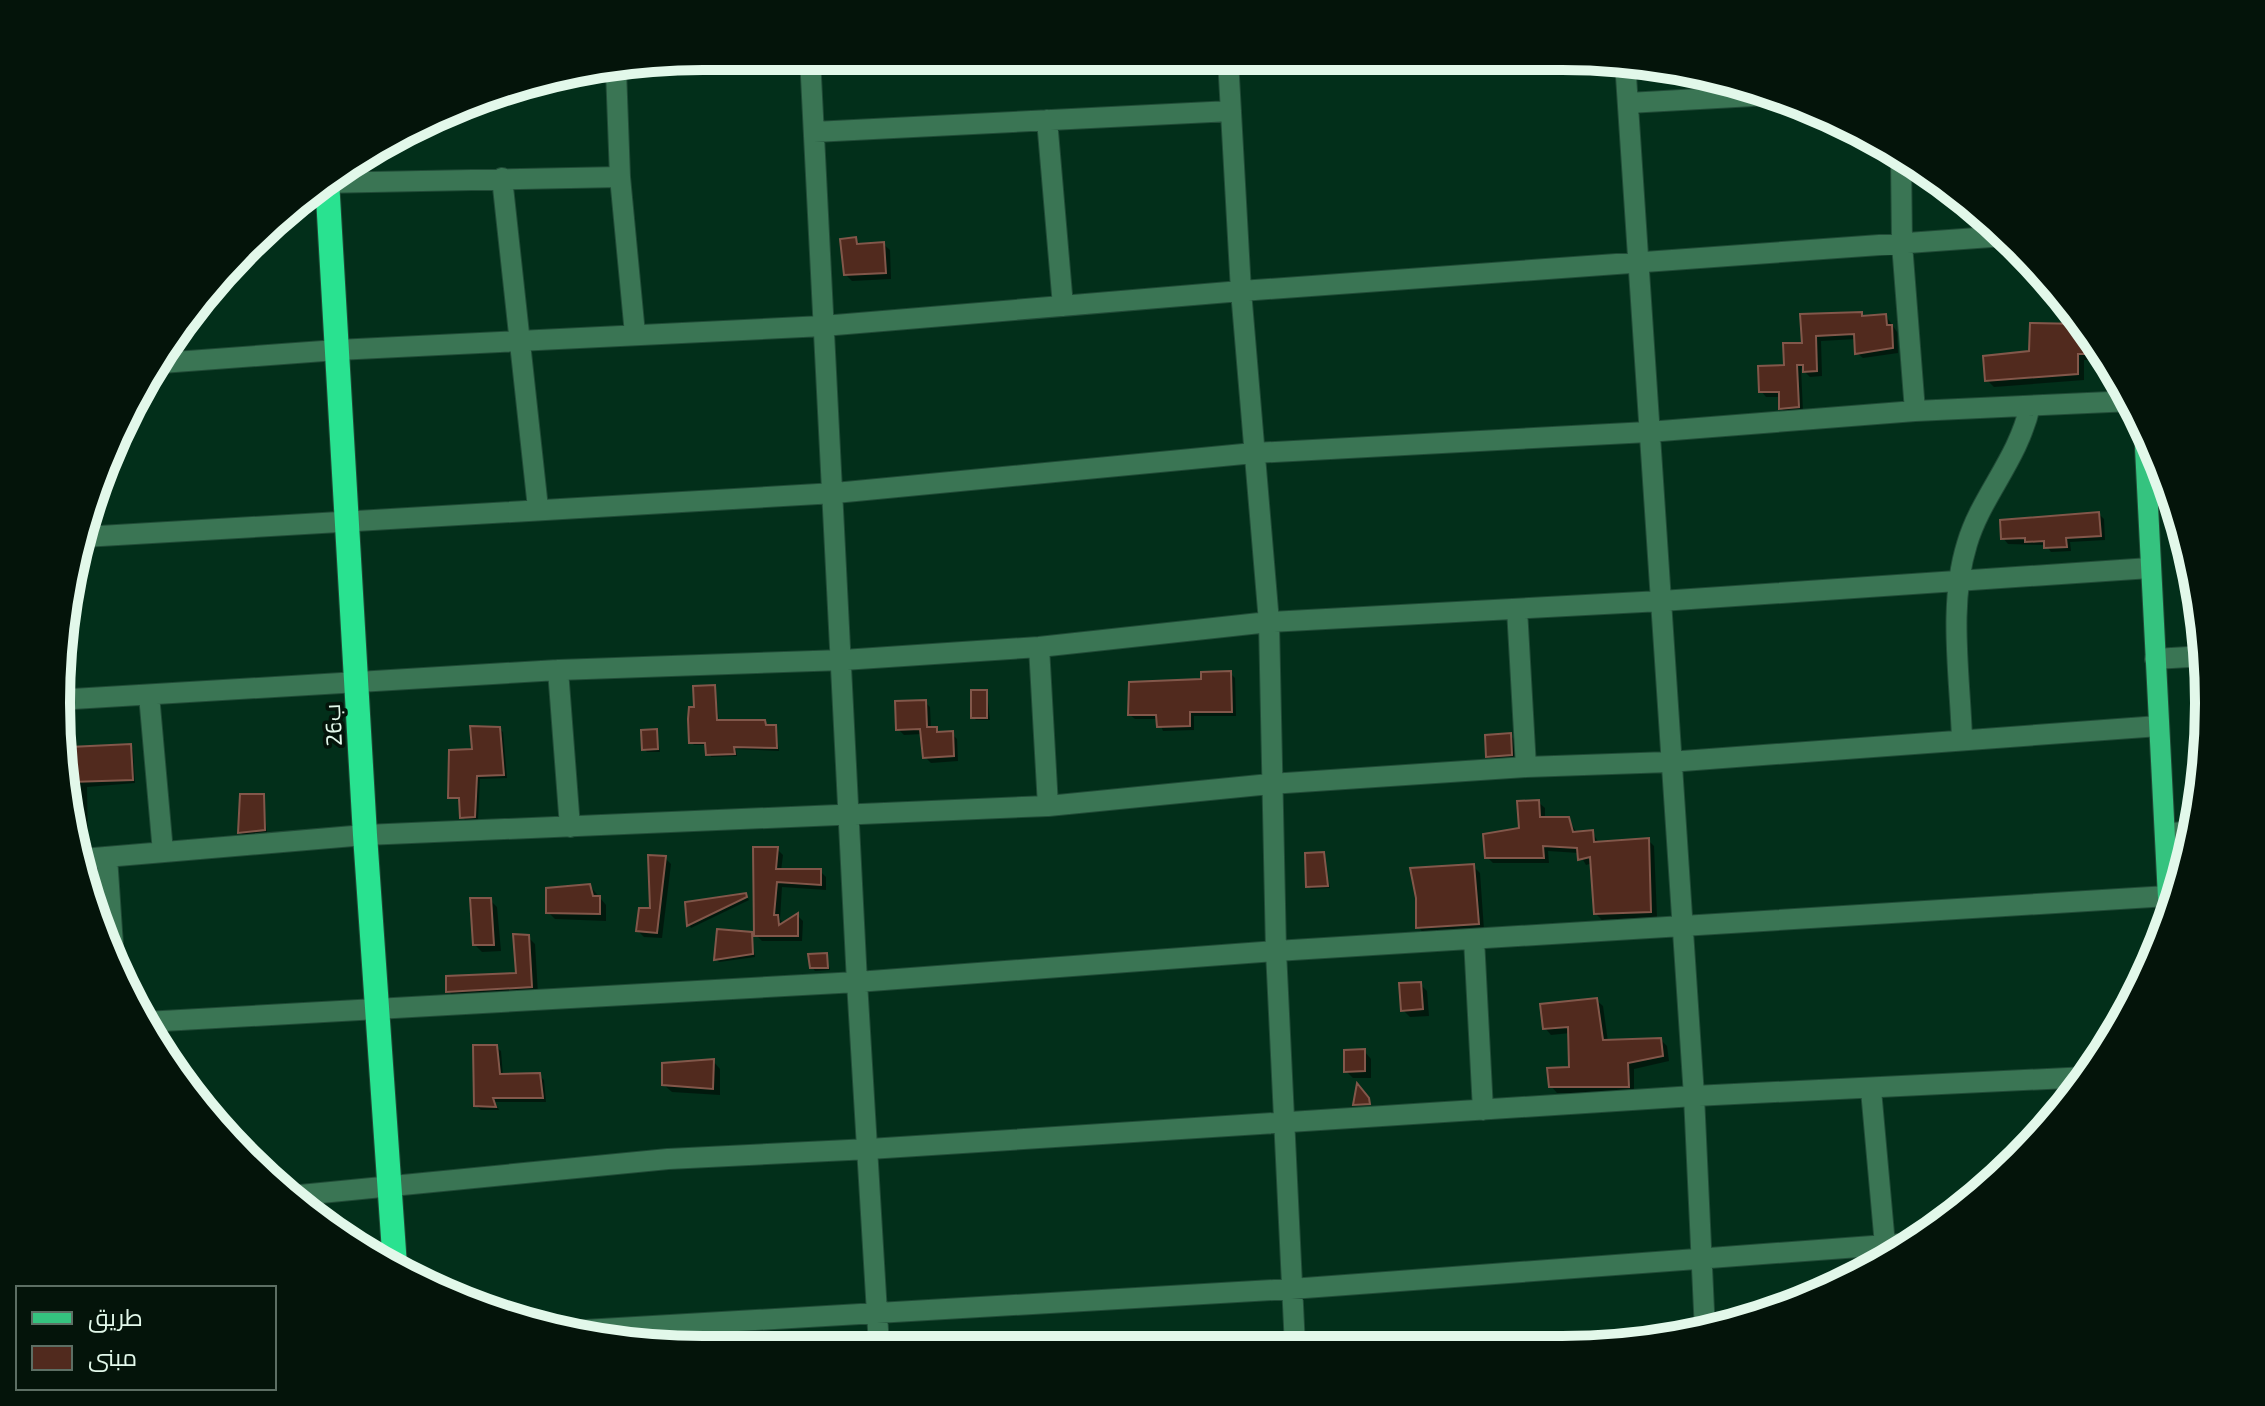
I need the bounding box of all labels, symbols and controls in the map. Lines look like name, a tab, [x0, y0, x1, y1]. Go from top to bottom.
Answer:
street label: 26ب	[318, 703, 346, 747]
legend	[16, 1286, 276, 1390]
text: طريق	[88, 1302, 143, 1333]
text: مبنى	[88, 1342, 137, 1372]

